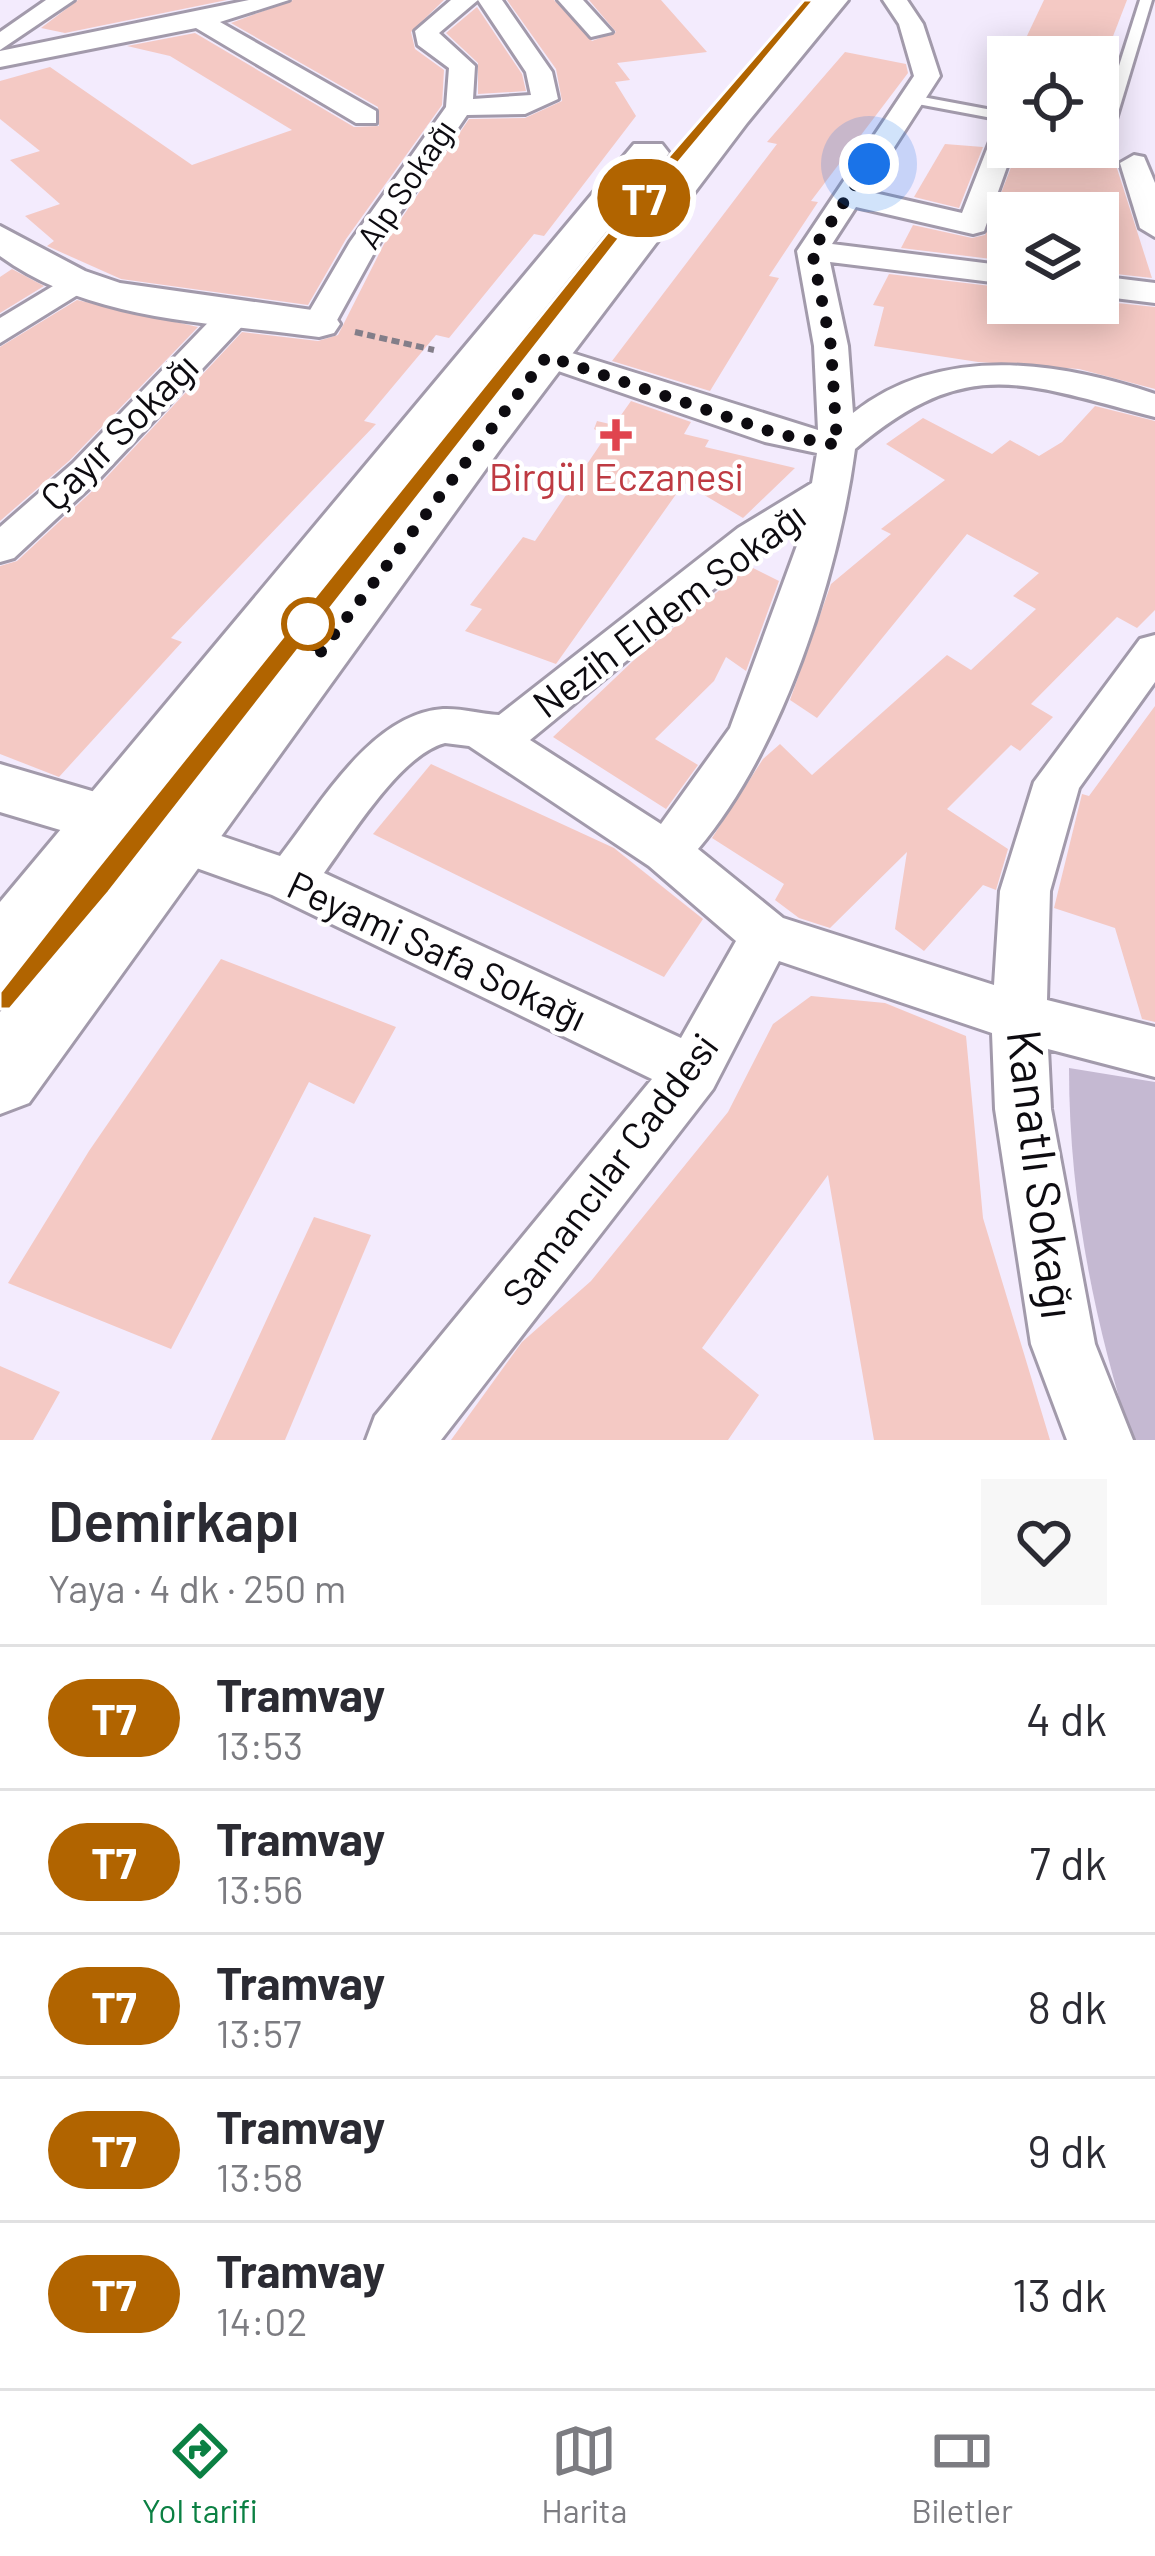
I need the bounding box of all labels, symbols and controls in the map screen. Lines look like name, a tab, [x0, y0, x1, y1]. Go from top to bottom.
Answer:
map controls	[987, 36, 1119, 324]
button: locate	[987, 36, 1119, 168]
street label: Alp Sokağı	[347, 111, 463, 256]
your location	[839, 134, 899, 194]
line badge: T7	[590, 159, 698, 237]
text: T7	[621, 173, 667, 223]
button: layers	[987, 192, 1119, 324]
street label: Çayır Sokağı	[29, 342, 207, 520]
marker: Birgül Eczanesi	[603, 422, 629, 448]
place label: Birgül Eczanesi	[489, 452, 743, 499]
street label: Nezih Eldem Sokağı	[523, 491, 813, 726]
unlabelled marker	[283, 599, 333, 649]
street label: Peyami Safa Sokağı	[281, 860, 594, 1039]
street label: Samancılar Caddesi	[491, 1024, 726, 1314]
street label: Kanatlı Sokağı	[996, 1026, 1089, 1321]
button: heart	[981, 1479, 1107, 1605]
text: Demirkapı	[48, 1485, 299, 1553]
text: Yaya · 4 dk · 250 m	[48, 1564, 346, 1611]
text: Tramvay	[216, 1667, 385, 1721]
text: 4 dk	[1026, 1691, 1107, 1745]
text: T7	[91, 1693, 137, 1743]
text: 13:53	[216, 1721, 303, 1768]
text: Tramvay	[216, 1811, 385, 1865]
text: 7 dk	[1030, 1835, 1107, 1889]
text: T7	[91, 1837, 137, 1887]
text: 13:56	[216, 1865, 303, 1912]
text: Tramvay	[216, 1955, 385, 2009]
text: 8 dk	[1027, 1979, 1107, 2033]
text: T7	[91, 1981, 137, 2031]
text: 13:57	[216, 2009, 301, 2056]
text: Tramvay	[216, 2099, 385, 2153]
text: 9 dk	[1027, 2123, 1107, 2177]
text: T7	[91, 2125, 137, 2175]
text: 13:58	[216, 2153, 303, 2200]
text: Tramvay	[216, 2243, 385, 2297]
text: 13 dk	[1012, 2267, 1107, 2321]
text: T7	[91, 2269, 137, 2319]
text: 14:02	[216, 2297, 307, 2344]
tab: Yol tarifi	[142, 2418, 257, 2530]
tab: Harita	[541, 2418, 627, 2530]
tab: Biletler	[911, 2418, 1013, 2530]

